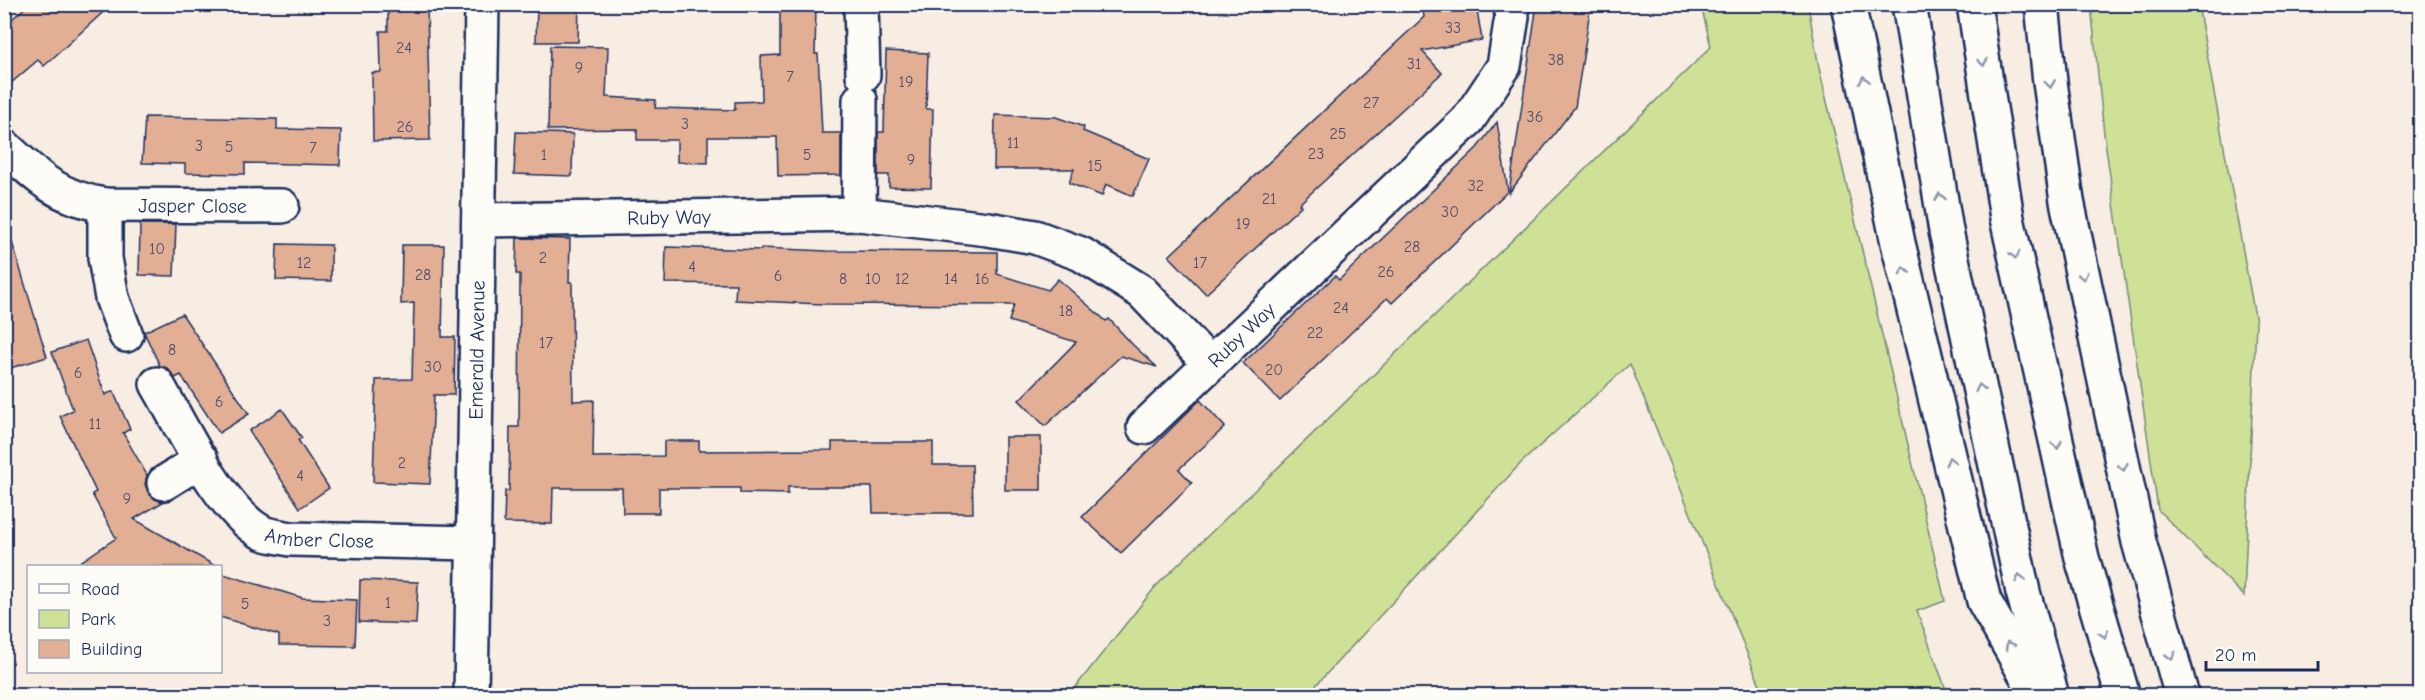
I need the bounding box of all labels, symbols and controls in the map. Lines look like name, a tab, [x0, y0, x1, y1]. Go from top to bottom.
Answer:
house number: 33	[1445, 19, 1461, 37]
house number: 24	[396, 39, 412, 57]
house number: 38	[1548, 51, 1564, 69]
house number: 31	[1407, 55, 1421, 73]
one-way arrow	[1976, 57, 1989, 67]
house number: 9	[575, 59, 583, 77]
house number: 7	[786, 68, 794, 86]
house number: 19	[899, 73, 913, 91]
one-way arrow	[1858, 76, 1871, 86]
one-way arrow	[2044, 79, 2056, 88]
house number: 27	[1363, 94, 1379, 112]
house number: 36	[1527, 108, 1543, 126]
house number: 3	[681, 115, 689, 133]
house number: 26	[396, 118, 414, 136]
house number: 25	[1329, 125, 1347, 143]
house number: 11	[1007, 134, 1019, 152]
house number: 3	[195, 137, 203, 155]
house number: 5	[225, 138, 233, 156]
house number: 7	[309, 139, 317, 157]
house number: 23	[1308, 145, 1324, 163]
house number: 1	[541, 146, 547, 164]
house number: 5	[803, 146, 811, 164]
house number: 9	[907, 151, 915, 169]
house number: 15	[1087, 157, 1103, 175]
house number: 32	[1468, 177, 1484, 195]
house number: 21	[1262, 190, 1276, 208]
one-way arrow	[1935, 192, 1947, 201]
street label: Jasper Close	[138, 194, 247, 218]
house number: 30	[1441, 203, 1459, 221]
street label: Ruby Way	[627, 205, 711, 230]
house number: 19	[1236, 215, 1250, 233]
house number: 28	[1404, 238, 1420, 256]
house number: 10	[149, 240, 165, 258]
house number: 2	[539, 249, 547, 267]
one-way arrow	[2008, 249, 2021, 259]
house number: 12	[297, 254, 311, 272]
house number: 17	[1193, 254, 1207, 272]
house number: 4	[688, 258, 696, 276]
house number: 26	[1377, 263, 1395, 281]
house number: 28	[415, 266, 431, 284]
one-way arrow	[1899, 266, 1912, 276]
house number: 6	[774, 267, 782, 285]
house number: 8	[839, 270, 847, 288]
house number: 10	[865, 270, 881, 288]
house number: 12	[895, 270, 909, 288]
house number: 14	[944, 270, 958, 288]
house number: 16	[974, 270, 990, 288]
one-way arrow	[2076, 270, 2089, 280]
street label: Emerald Avenue	[464, 280, 490, 420]
street label: Ruby Way	[1203, 298, 1280, 372]
house number: 24	[1333, 299, 1349, 317]
house number: 18	[1059, 302, 1073, 320]
house number: 22	[1307, 324, 1323, 342]
house number: 17	[539, 334, 553, 352]
house number: 8	[168, 341, 176, 359]
house number: 30	[424, 358, 442, 376]
house number: 20	[1265, 361, 1283, 379]
house number: 6	[74, 364, 82, 382]
one-way arrow	[1974, 383, 1987, 393]
house number: 6	[215, 393, 223, 411]
house number: 11	[89, 415, 101, 433]
one-way arrow	[2050, 440, 2063, 450]
house number: 2	[398, 454, 406, 472]
one-way arrow	[1944, 456, 1957, 466]
one-way arrow	[2116, 461, 2129, 471]
house number: 4	[296, 467, 304, 485]
house number: 9	[123, 490, 131, 508]
street label: Amber Close	[263, 523, 374, 553]
legend	[27, 565, 222, 673]
one-way arrow	[2015, 573, 2028, 583]
text: Road	[81, 579, 120, 600]
house number: 1	[385, 594, 391, 612]
house number: 5	[241, 595, 249, 613]
text: Park	[81, 609, 116, 630]
house number: 3	[323, 612, 331, 630]
one-way arrow	[2097, 628, 2109, 639]
scale bar	[2206, 634, 2318, 672]
text: Building	[81, 639, 143, 660]
one-way arrow	[2005, 641, 2016, 651]
text: 20 m	[2215, 645, 2256, 666]
one-way arrow	[2163, 650, 2176, 660]

